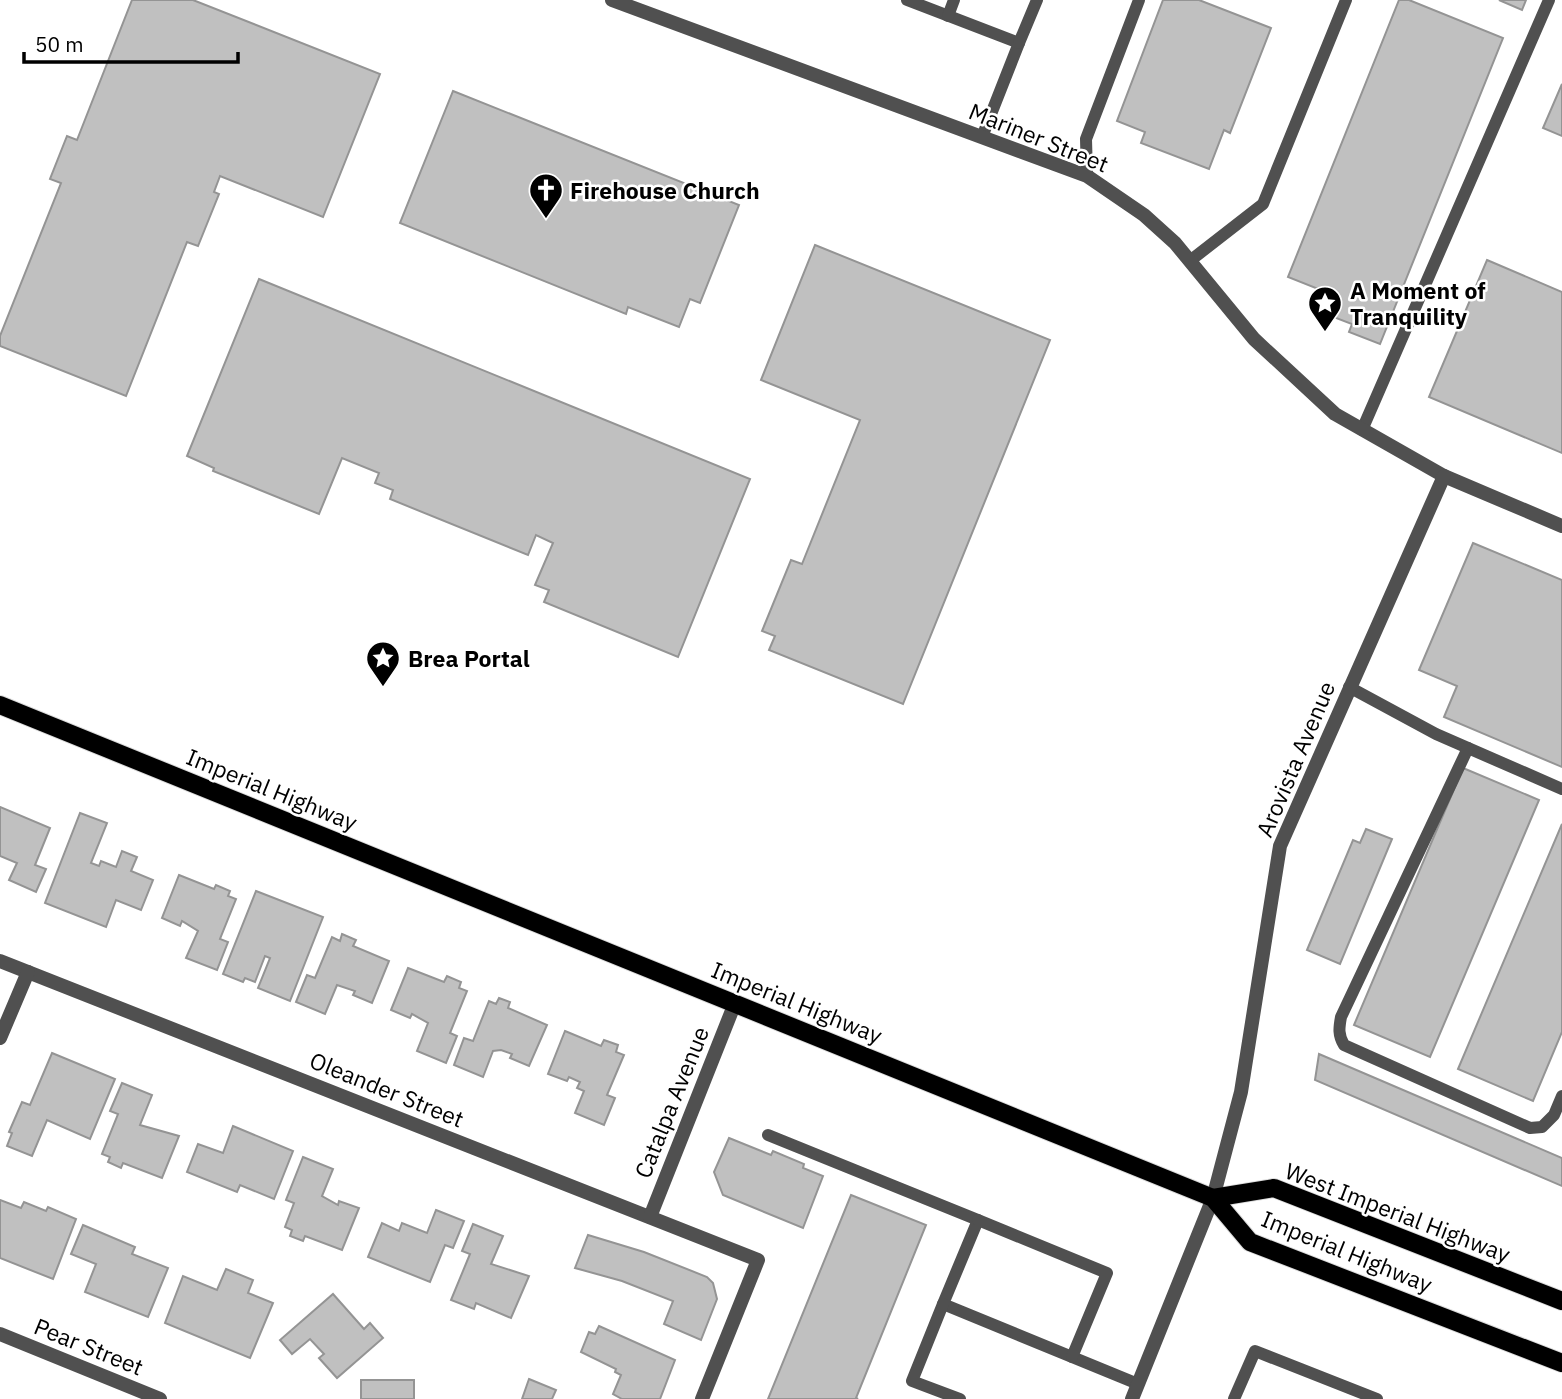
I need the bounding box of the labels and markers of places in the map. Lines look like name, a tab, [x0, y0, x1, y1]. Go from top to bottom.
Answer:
church icon: Firehouse Church	[527, 171, 565, 220]
place label: Firehouse Church	[570, 175, 760, 205]
place label: A Moment of Tranquility	[1350, 275, 1486, 331]
place icon: A Moment of Tranquility	[1306, 284, 1344, 333]
place icon: Brea Portal	[364, 639, 402, 688]
place label: Brea Portal	[408, 643, 530, 673]

